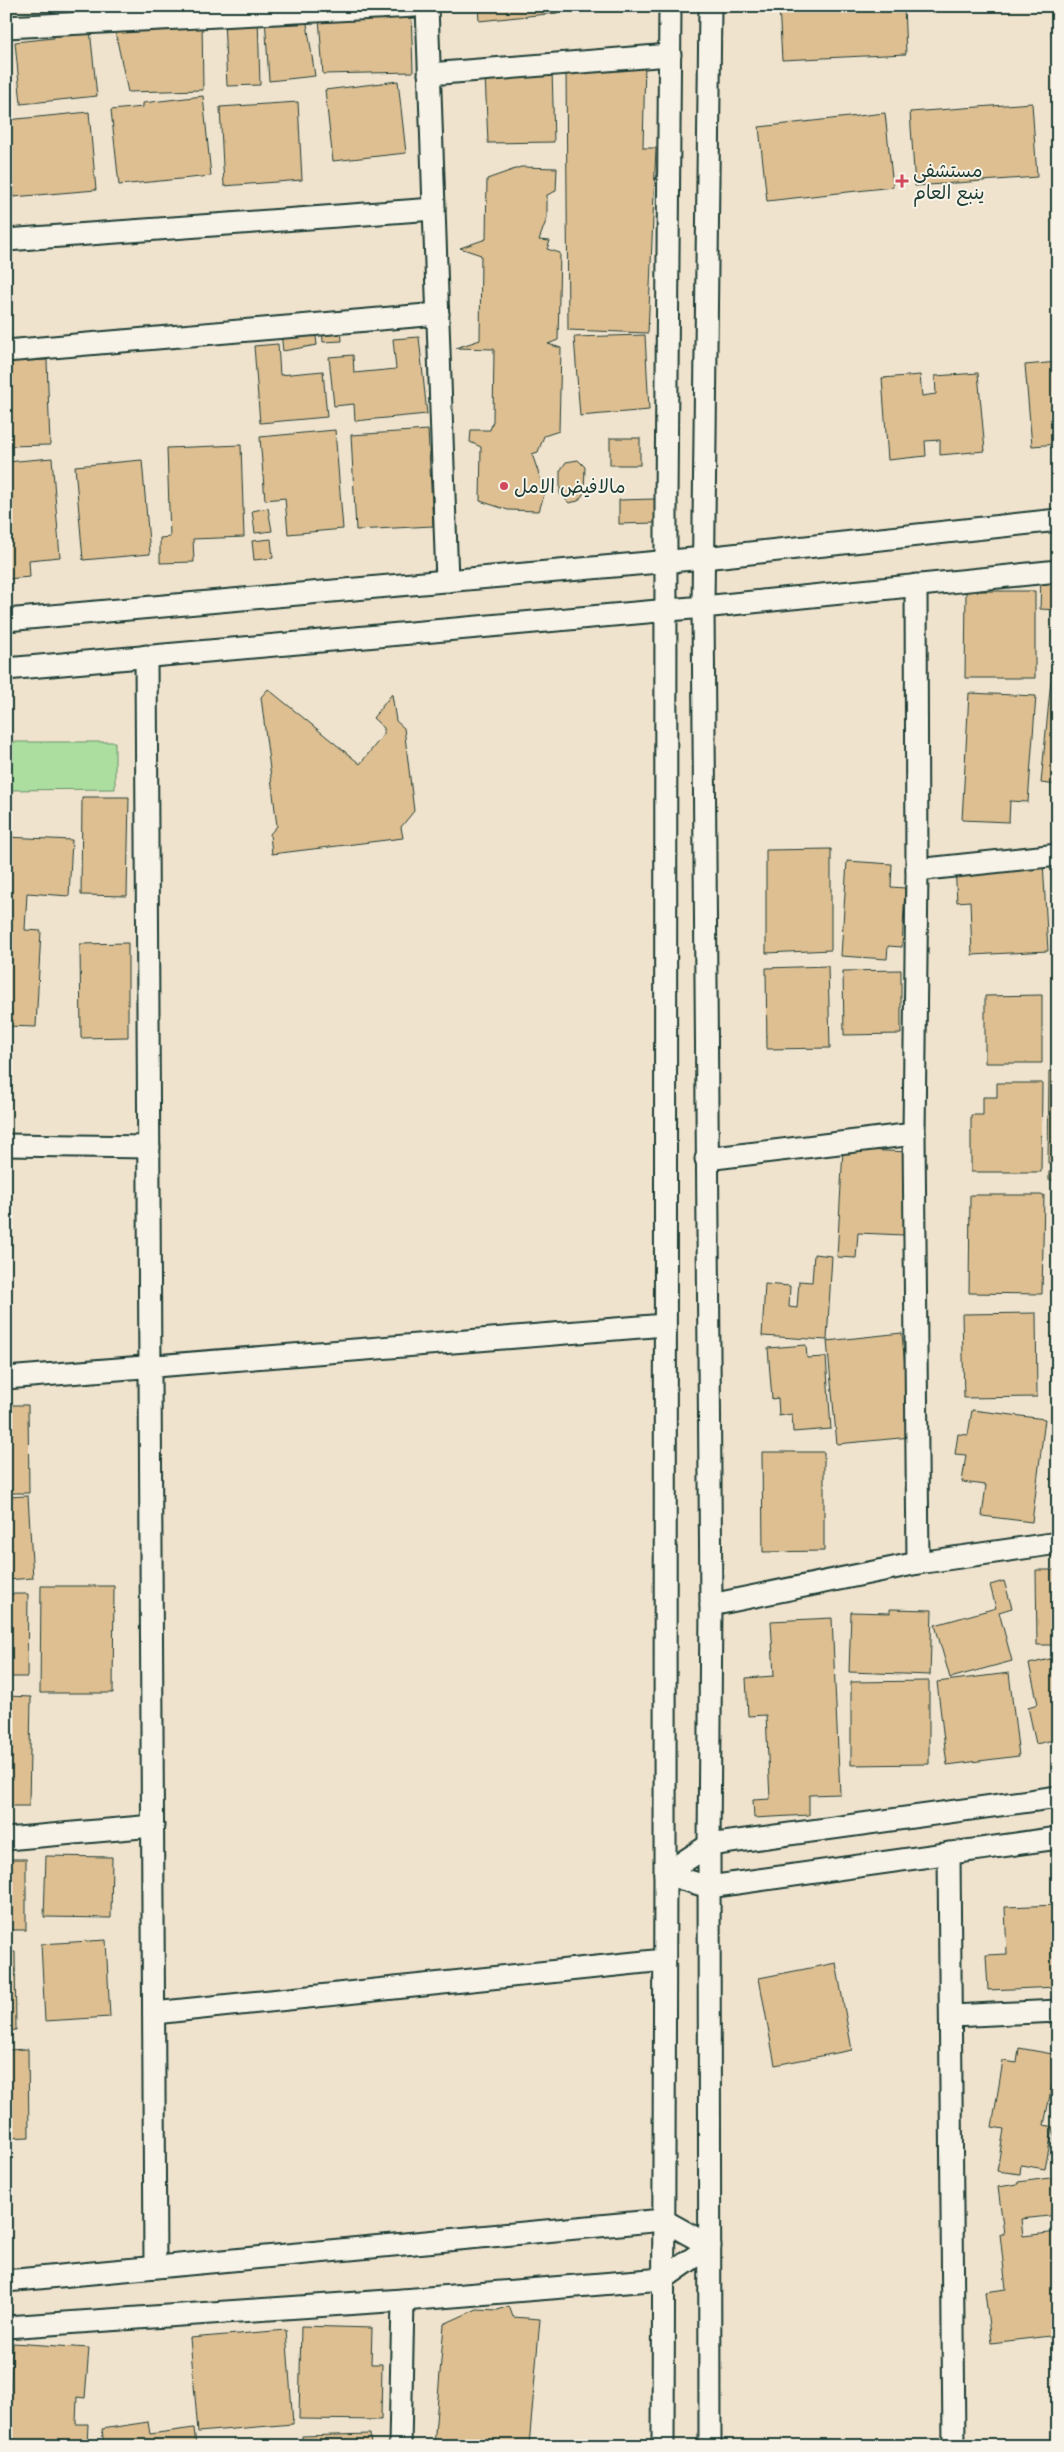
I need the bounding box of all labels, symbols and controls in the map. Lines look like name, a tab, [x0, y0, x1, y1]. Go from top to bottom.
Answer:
place label: مستشفى ينبع العام	[913, 159, 985, 207]
marker: مستشفى ينبع العام	[895, 174, 909, 188]
place label: مالافيض الامل	[514, 475, 625, 500]
marker: مالافيض الامل	[498, 480, 510, 492]

